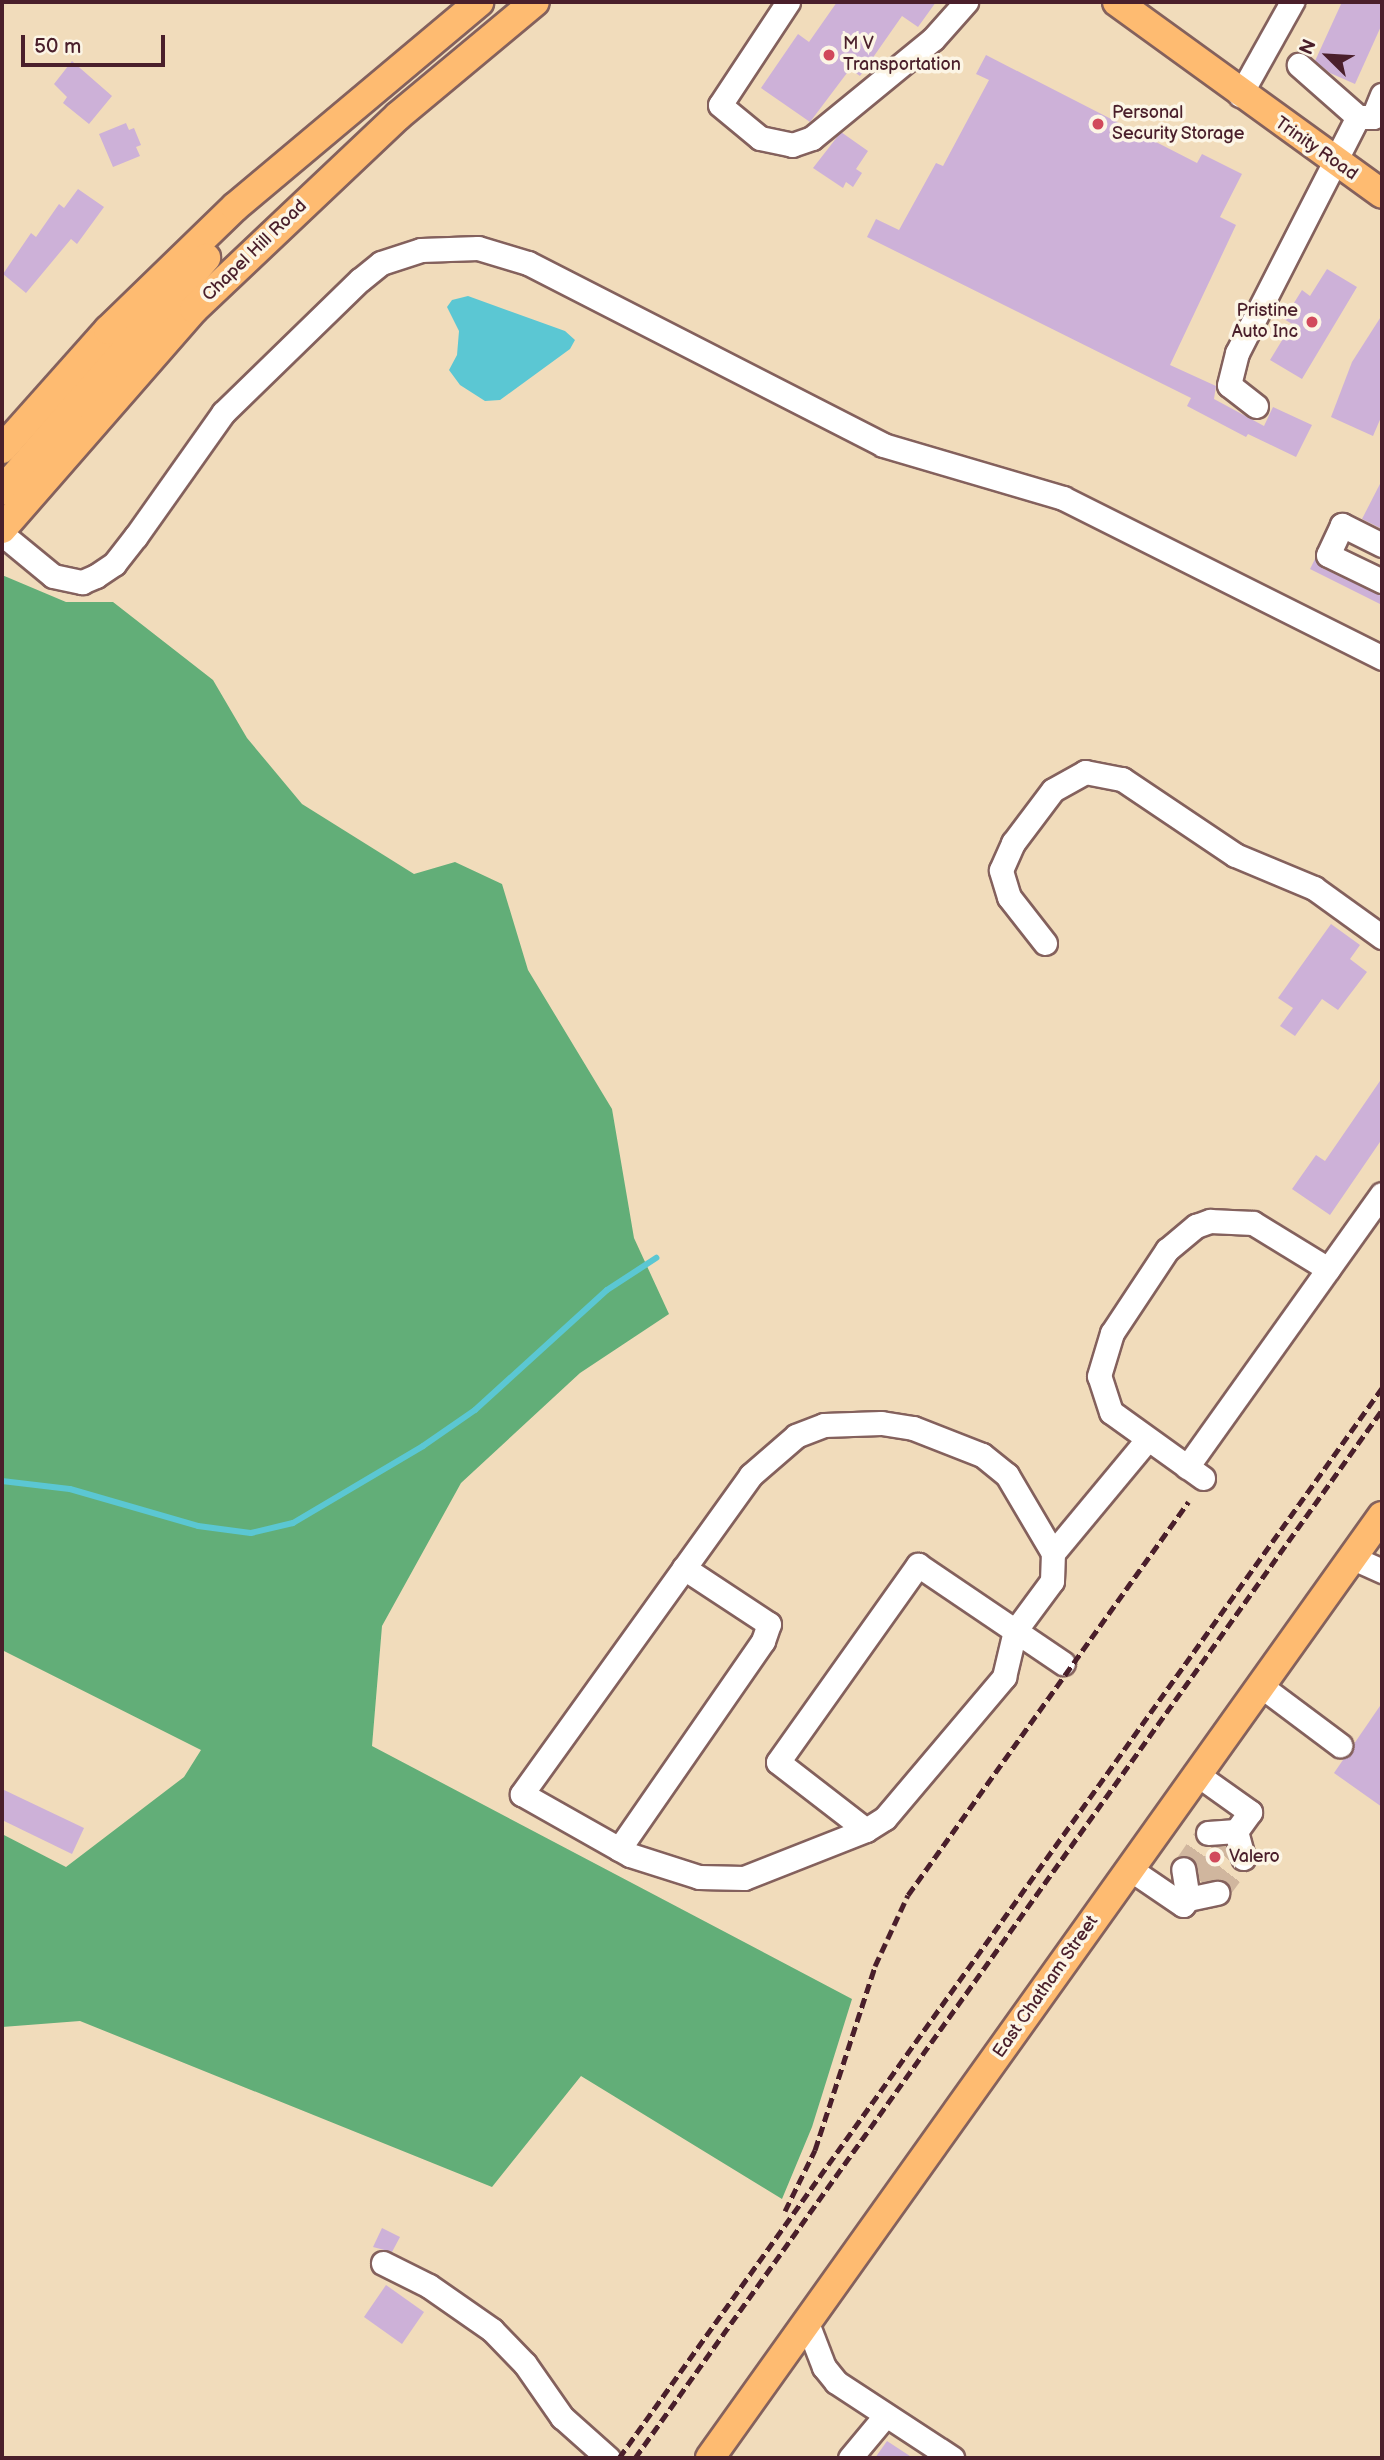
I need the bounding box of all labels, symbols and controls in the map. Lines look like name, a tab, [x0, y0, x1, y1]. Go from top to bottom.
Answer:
scale bar	[24, 21, 168, 65]
north arrow	[1293, 21, 1363, 91]
text: 50 m	[34, 34, 81, 59]
place label: M V Transportation	[843, 34, 961, 76]
text: N	[1295, 36, 1322, 58]
marker: M V Transportation	[821, 47, 837, 63]
place label: Personal Security Storage	[1112, 103, 1246, 146]
street label: Trinity Road	[1270, 112, 1362, 186]
marker: Personal Security Storage	[1090, 116, 1106, 132]
street label: Chapel Hill Road	[198, 196, 312, 306]
place label: Pristine Auto Inc	[1232, 301, 1298, 344]
marker: Pristine Auto Inc	[1304, 314, 1320, 330]
place label: Valero	[1229, 1846, 1280, 1868]
marker: Valero	[1207, 1849, 1223, 1865]
street label: East Chatham Street	[989, 1912, 1103, 2062]

